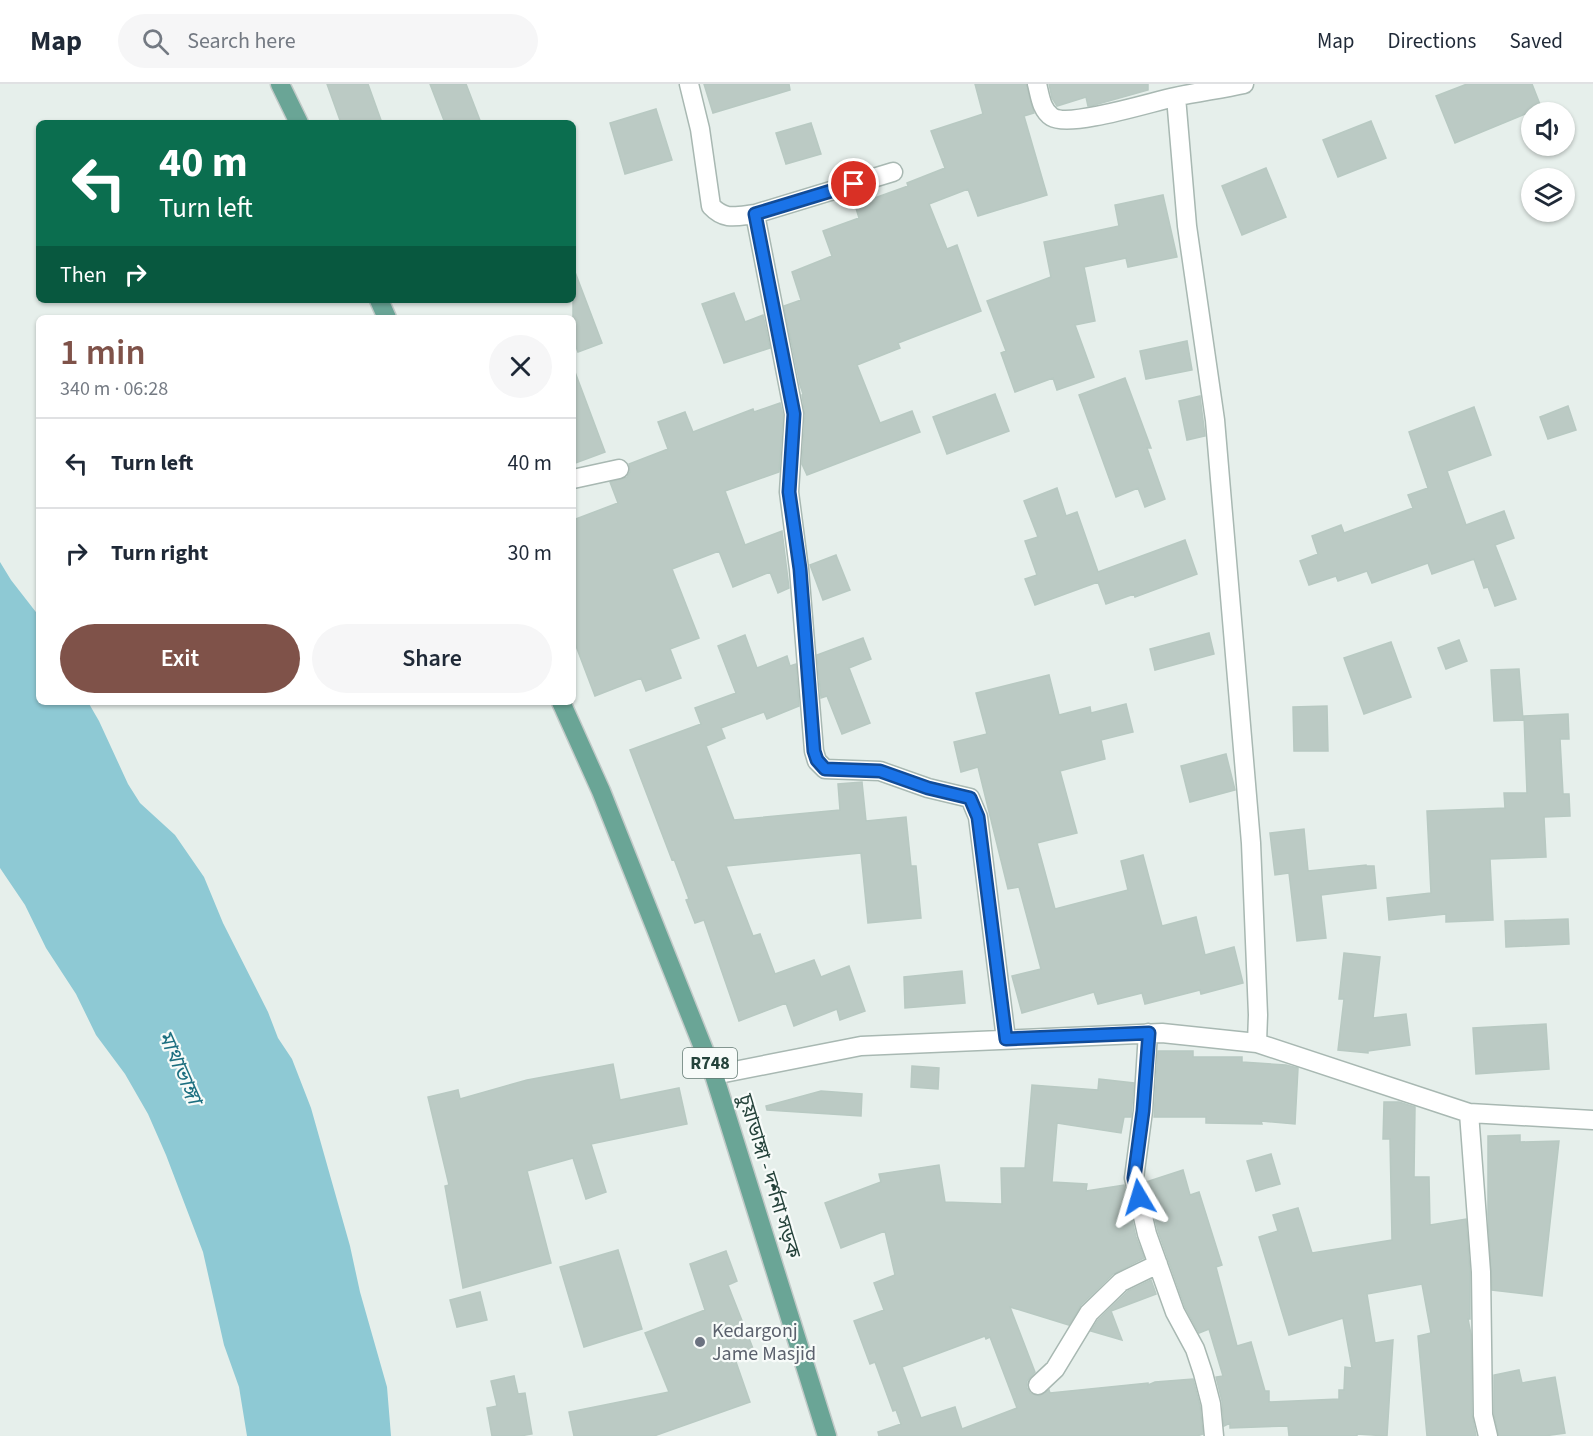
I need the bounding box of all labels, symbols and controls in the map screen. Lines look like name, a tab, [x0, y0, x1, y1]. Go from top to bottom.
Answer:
search box	[118, 14, 538, 68]
text: Map	[30, 21, 82, 61]
icon: search	[139, 25, 172, 58]
text: Search here	[187, 25, 296, 57]
text: Map	[1317, 26, 1355, 56]
text: Directions	[1388, 26, 1476, 56]
text: Saved	[1509, 26, 1563, 56]
map controls	[1521, 102, 1575, 222]
button: sound	[1521, 102, 1575, 156]
text: 40 m	[159, 133, 248, 193]
icon: left	[60, 144, 138, 222]
pin	[828, 158, 879, 209]
icon: arrive	[837, 167, 870, 200]
button: layers	[1521, 168, 1575, 222]
text: Turn left	[159, 189, 253, 228]
icon: right	[119, 258, 152, 291]
text: Then	[60, 259, 107, 291]
text: 1 min	[60, 327, 146, 378]
button: close	[489, 335, 552, 398]
text: 340 m · 06:28	[60, 375, 168, 403]
icon: left	[60, 447, 93, 480]
text: Turn left	[111, 447, 193, 479]
text: 40 m	[507, 447, 552, 479]
icon: right	[60, 537, 93, 570]
text: Turn right	[111, 537, 208, 569]
text: 30 m	[507, 537, 552, 569]
button: Exit	[60, 624, 300, 693]
button: Share	[312, 624, 552, 693]
water label: মাথাভাঙ্গা	[150, 1025, 211, 1113]
road number: R748	[683, 1048, 737, 1078]
street label: চুয়াডাঙ্গা - দর্শনা সড়ক	[730, 1090, 808, 1263]
position arrow	[1107, 1165, 1171, 1229]
place label: Kedargonj Jame Masjid	[712, 1317, 816, 1368]
marker: Kedargonj Jame Masjid	[693, 1335, 707, 1349]

